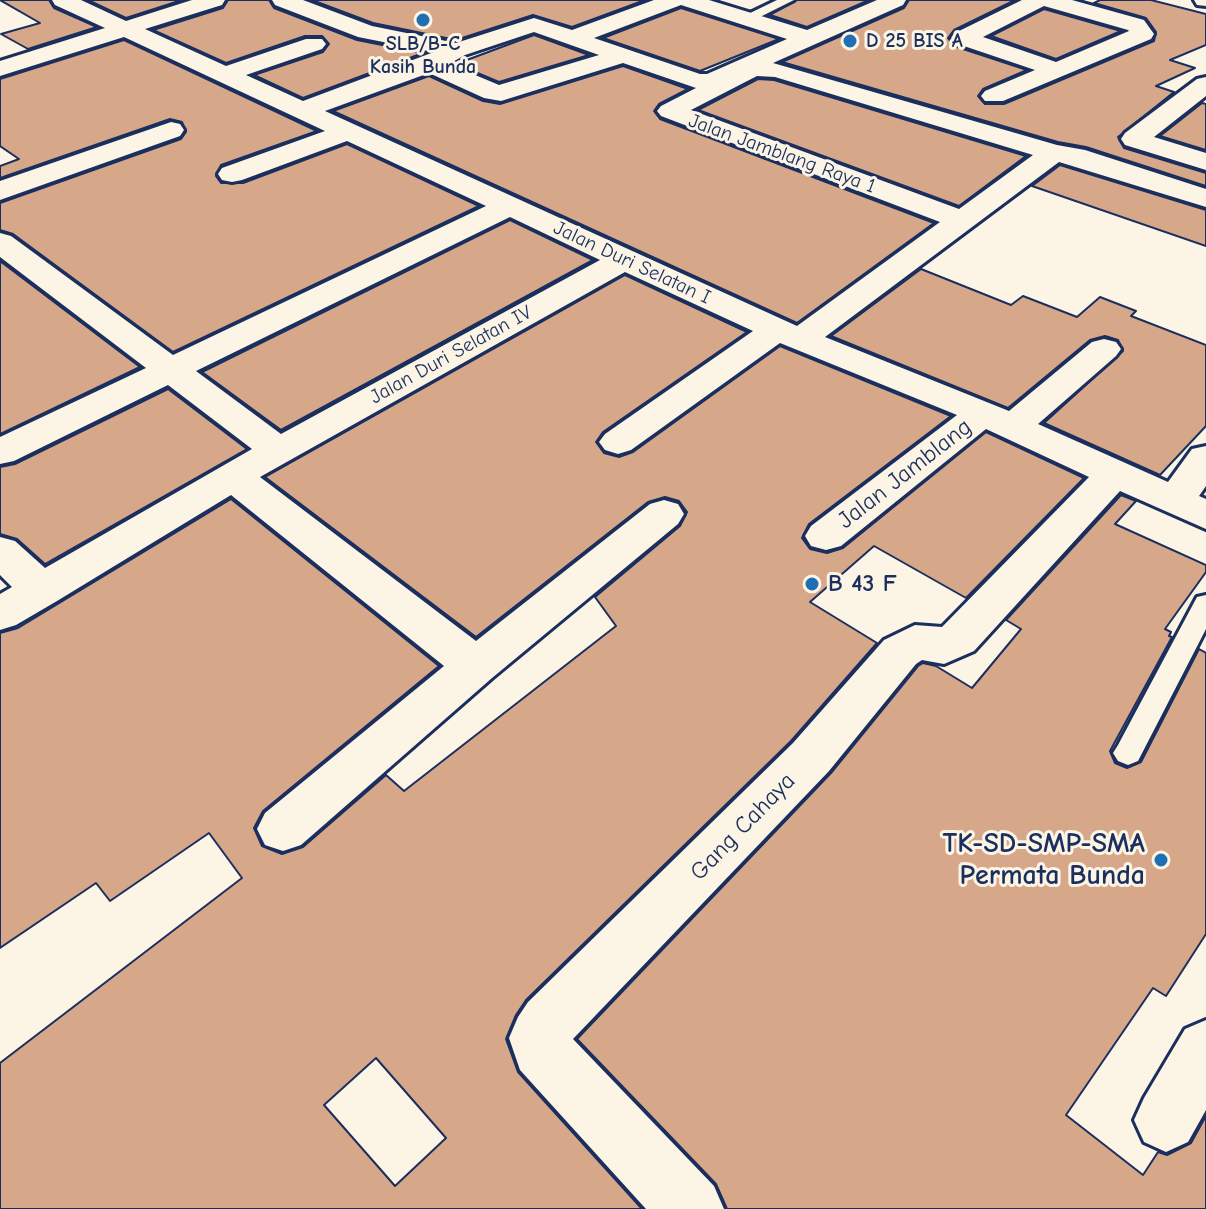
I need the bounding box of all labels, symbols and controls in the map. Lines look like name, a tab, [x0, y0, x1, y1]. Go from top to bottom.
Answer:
marker: SLB/B-C Kasih Bunda	[414, 11, 432, 29]
place label: D 25 BIS A	[866, 29, 963, 53]
place label: SLB/B-C Kasih Bunda	[370, 32, 476, 79]
marker: D 25 BIS A	[841, 32, 859, 50]
street label: Jalan Jamblang Raya 1	[685, 109, 879, 199]
street label: Jalan Duri Selatan I	[550, 216, 714, 310]
street label: Jalan Duri Selatan IV	[366, 301, 536, 409]
street label: Jalan Jamblang	[832, 413, 978, 535]
place label: B 43 F	[828, 570, 897, 598]
marker: B 43 F	[803, 575, 821, 593]
street label: Gang Cahaya	[684, 767, 802, 887]
place label: TK-SD-SMP-SMA Permata Bunda	[943, 827, 1145, 893]
marker: TK-SD-SMP-SMA Permata Bunda	[1152, 851, 1170, 869]

